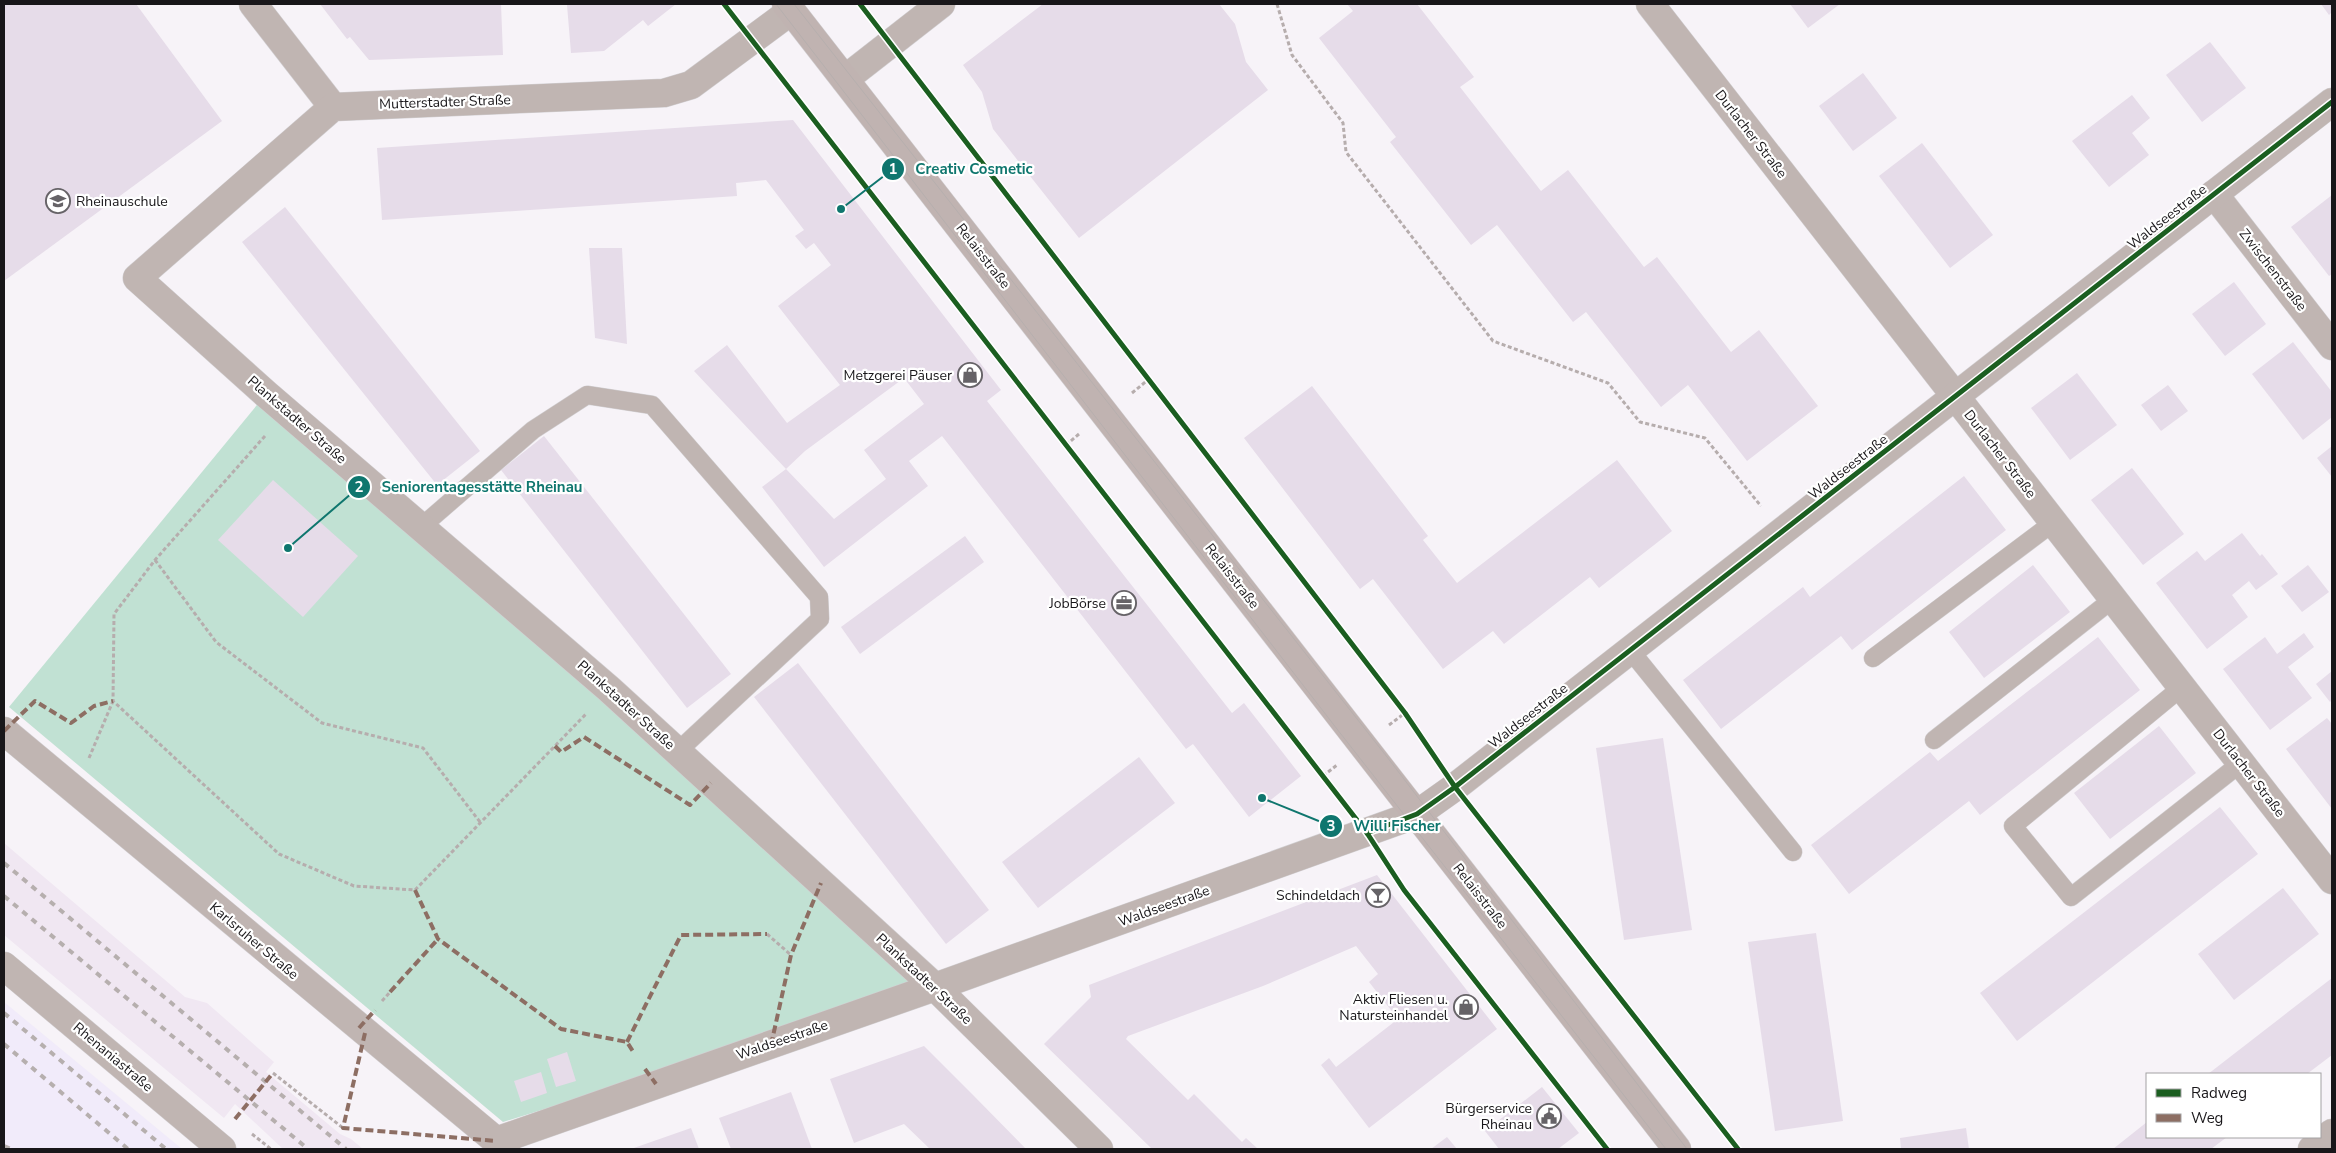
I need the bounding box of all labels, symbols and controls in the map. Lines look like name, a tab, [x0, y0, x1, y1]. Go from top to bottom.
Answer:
street label: Durlacher Straße	[1711, 86, 1791, 182]
street label: Mutterstadter Straße	[379, 90, 511, 114]
callout: Creativ Cosmetic	[881, 154, 1043, 184]
text: 1	[888, 159, 898, 179]
text: Creativ Cosmetic	[915, 159, 1033, 179]
street label: Waldseestraße	[2123, 180, 2211, 254]
school or university icon: Rheinauschule	[45, 188, 71, 214]
place label: Rheinauschule	[76, 192, 168, 211]
street label: Relaisstraße	[951, 219, 1015, 293]
street label: Zwischenstraße	[2235, 225, 2311, 315]
shop icon: Metzgerei Päuser	[957, 362, 983, 388]
place label: Metzgerei Päuser	[843, 366, 952, 385]
street label: Plankstadter Straße	[244, 372, 350, 468]
street label: Durlacher Straße	[1960, 406, 2040, 502]
street label: Waldseestraße	[1804, 430, 1892, 504]
callout: Seniorentagesstätte Rheinau	[346, 472, 592, 502]
text: 2	[354, 477, 364, 497]
text: Seniorentagesstätte Rheinau	[381, 477, 583, 497]
street label: Relaisstraße	[1200, 539, 1264, 613]
office icon: JobBörse	[1111, 590, 1137, 616]
place label: JobBörse	[1048, 594, 1106, 613]
street label: Plankstadter Straße	[573, 656, 679, 754]
street label: Waldseestraße	[1484, 679, 1572, 753]
street label: Durlacher Straße	[2209, 725, 2289, 821]
callout: Willi Fischer	[1318, 811, 1451, 841]
text: 3	[1326, 816, 1336, 836]
text: Willi Fischer	[1353, 816, 1441, 836]
street label: Relaisstraße	[1448, 859, 1512, 933]
street label: Waldseestraße	[1116, 881, 1212, 931]
bar icon: Schindeldach	[1365, 882, 1391, 908]
place label: Schindeldach	[1276, 886, 1360, 905]
street label: Karlsruher Straße	[205, 898, 303, 984]
street label: Plankstadter Straße	[872, 929, 976, 1029]
place label: Aktiv Fliesen u. Natursteinhandel	[1339, 990, 1449, 1025]
shop icon: Aktiv Fliesen u. Natursteinhandel	[1453, 994, 1479, 1020]
street label: Waldseestraße	[734, 1015, 830, 1065]
street label: Rhenaniastraße	[69, 1018, 157, 1096]
legend	[2146, 1073, 2321, 1138]
text: Radweg	[2191, 1083, 2247, 1103]
place label: Bürgerservice Rheinau	[1445, 1099, 1532, 1134]
public building icon: Bürgerservice Rheinau	[1536, 1103, 1562, 1129]
text: Weg	[2191, 1108, 2223, 1128]

